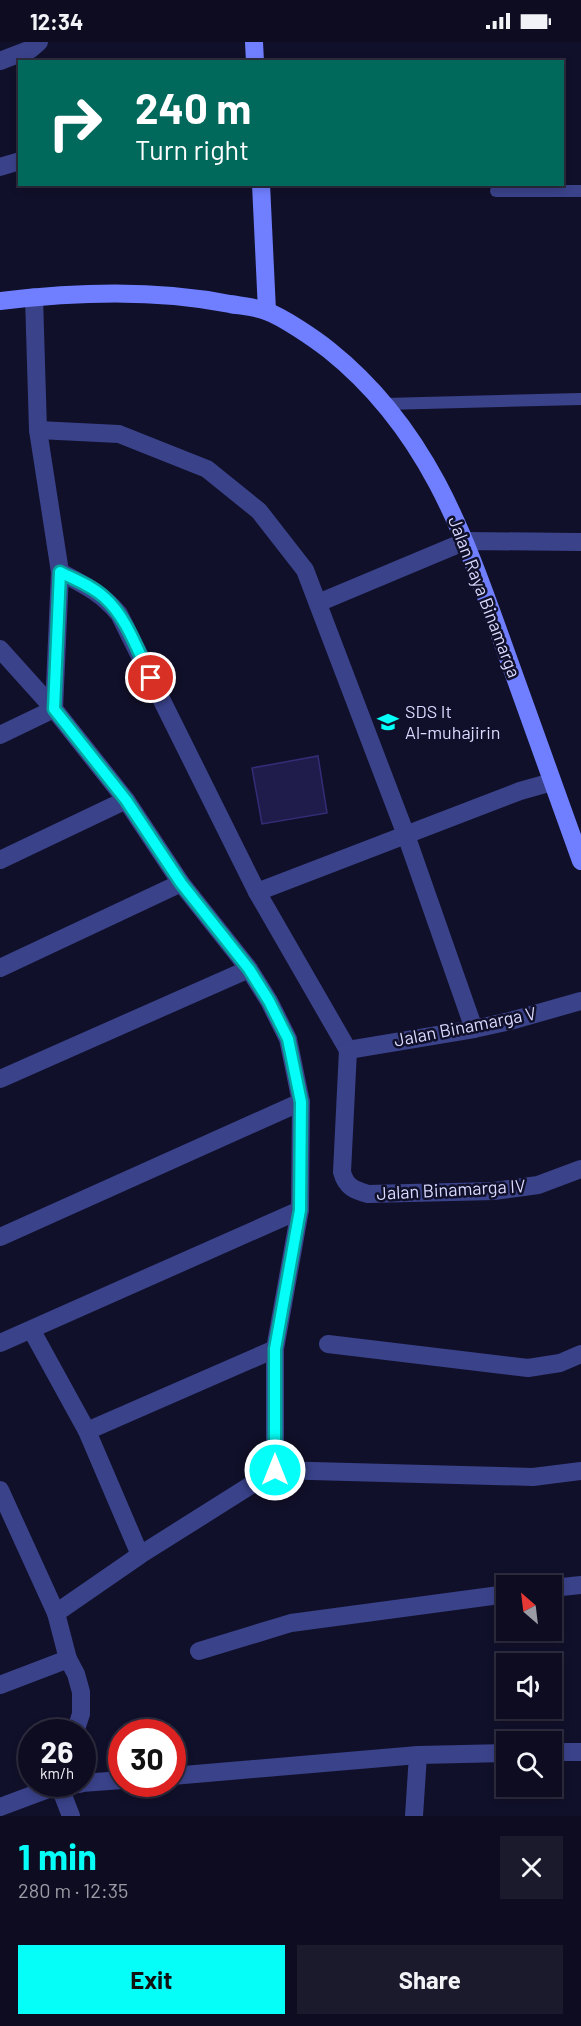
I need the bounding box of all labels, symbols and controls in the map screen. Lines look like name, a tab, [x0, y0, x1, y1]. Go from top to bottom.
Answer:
text: 12:34	[30, 8, 83, 34]
text: 240 m	[135, 82, 251, 132]
icon: right	[36, 84, 114, 162]
text: Turn right	[135, 133, 249, 165]
street label: Jalan Raya Binamarga	[444, 513, 526, 681]
pin	[125, 652, 176, 703]
icon: arrive	[134, 661, 167, 694]
place label: SDS It Al-muhajirin	[405, 700, 500, 743]
school or university icon: SDS It Al-muhajirin	[376, 710, 400, 734]
street label: Jalan Binamarga V	[392, 1001, 538, 1051]
street label: Jalan Binamarga IV	[376, 1174, 526, 1204]
position arrow	[243, 1438, 307, 1502]
north arrow	[496, 1575, 562, 1641]
map controls	[496, 1575, 562, 1797]
button: sound	[496, 1653, 562, 1719]
speed limit sign: 30	[108, 1719, 186, 1797]
button: search	[496, 1731, 562, 1797]
text: 26	[41, 1733, 73, 1769]
text: km/h	[40, 1764, 74, 1782]
text: 1 min	[18, 1834, 97, 1877]
button: close	[500, 1836, 563, 1899]
text: 280 m · 12:35	[18, 1878, 128, 1902]
button: Exit	[18, 1945, 285, 2014]
button: Share	[297, 1945, 563, 2014]

